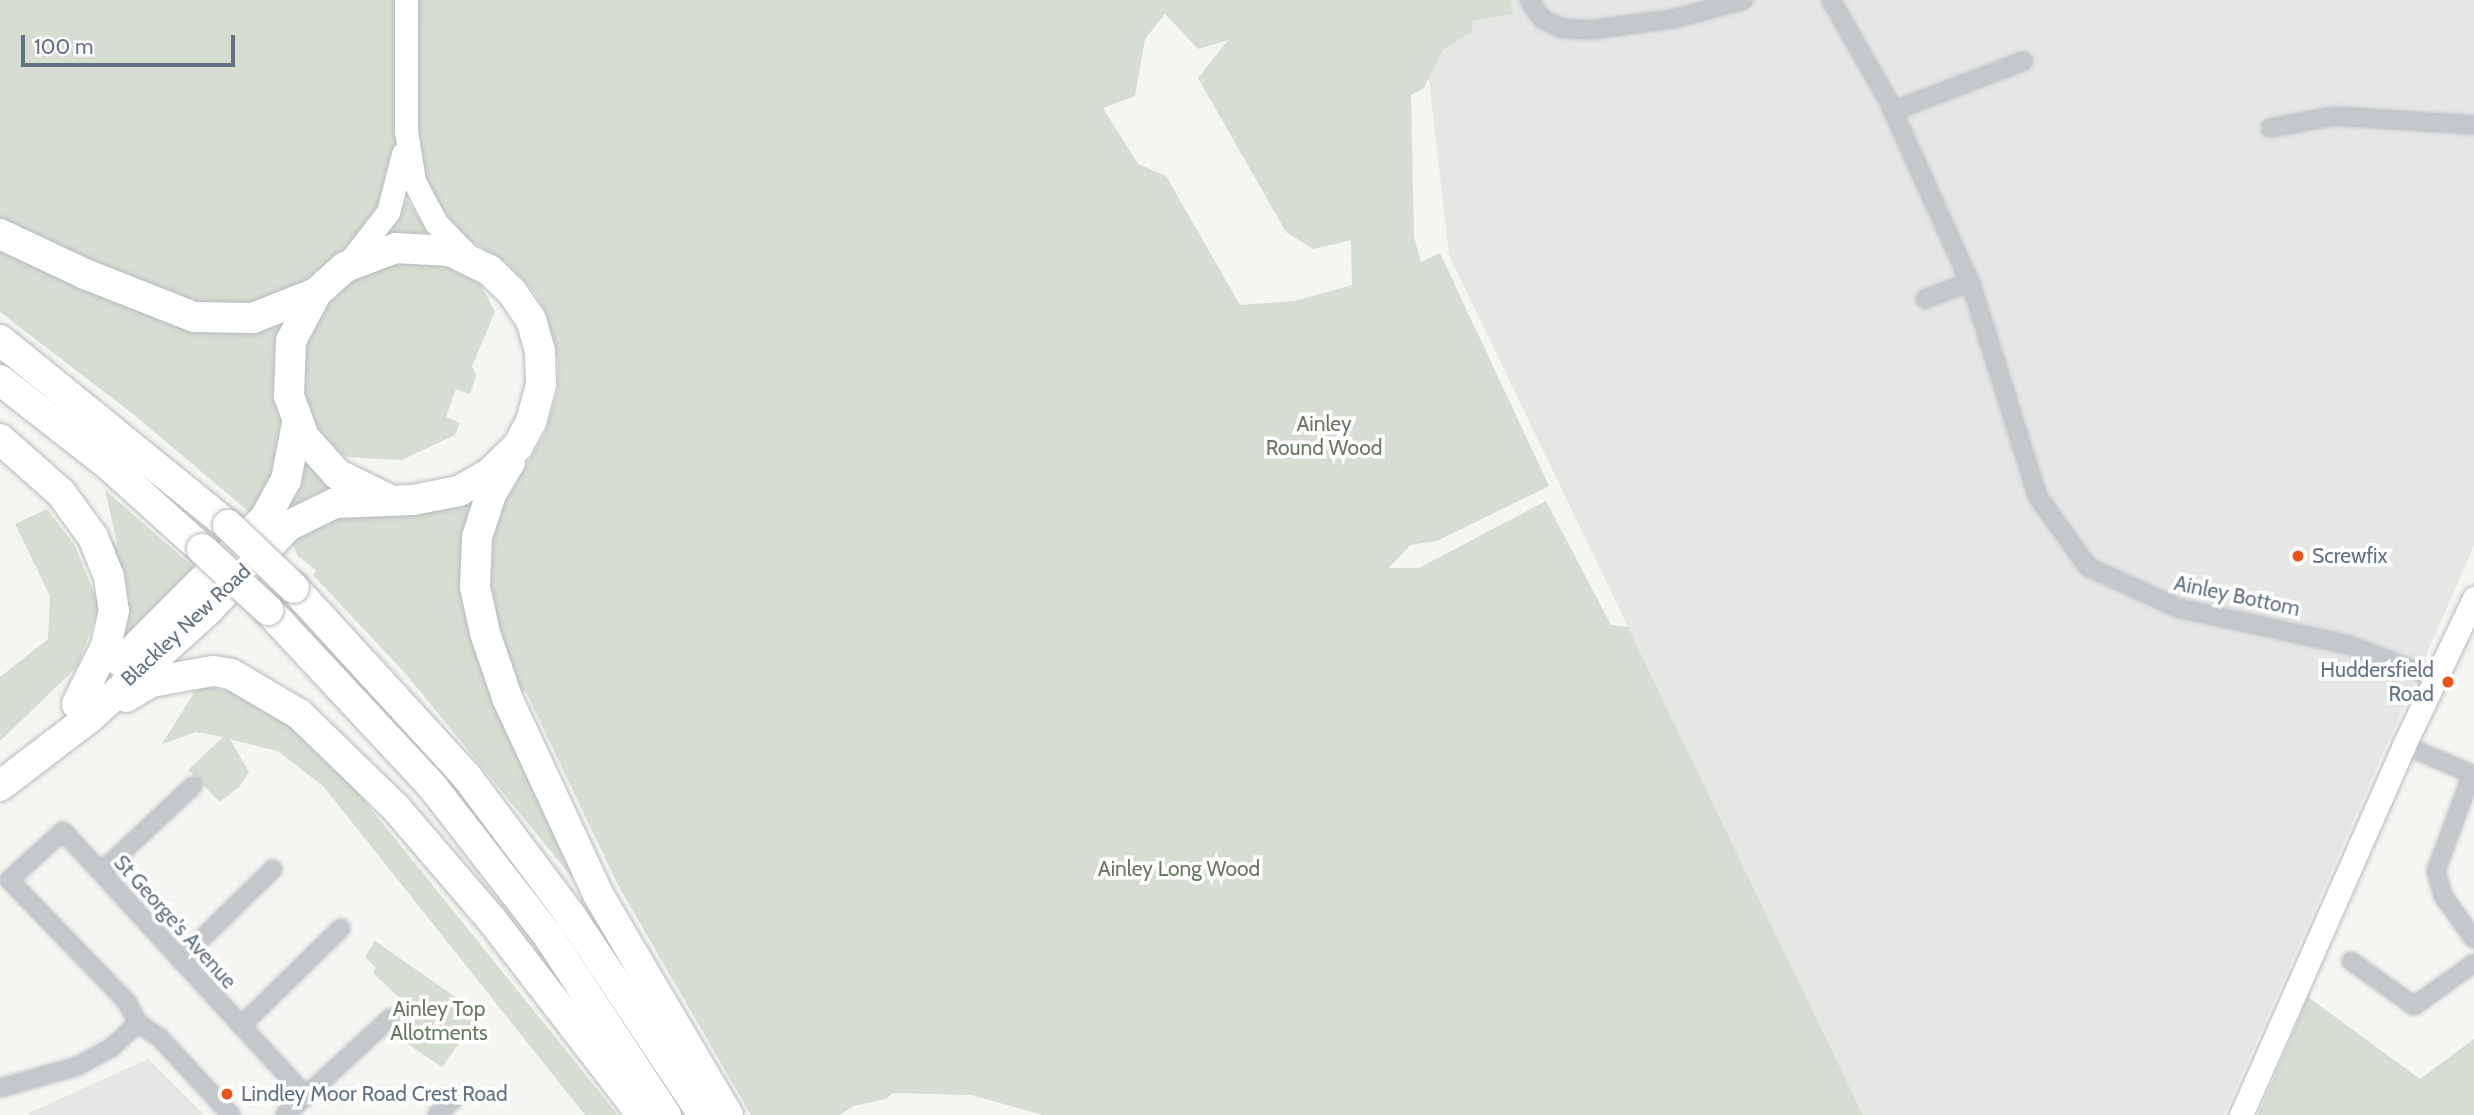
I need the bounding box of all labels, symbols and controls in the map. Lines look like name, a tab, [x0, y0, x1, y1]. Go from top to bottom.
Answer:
scale bar	[24, 21, 238, 65]
text: 100 m	[34, 34, 93, 59]
park label: Ainley Round Wood	[1266, 411, 1382, 461]
place label: Screwfix	[2312, 543, 2387, 569]
marker: Screwfix	[2290, 548, 2306, 564]
street label: Blackley New Road	[116, 559, 256, 691]
street label: Ainley Bottom	[2172, 570, 2302, 622]
place label: Huddersfield Road	[2320, 657, 2434, 707]
marker: Huddersfield Road	[2440, 674, 2456, 690]
street label: St George's Avenue	[108, 850, 242, 994]
park label: Ainley Long Wood	[1098, 856, 1260, 882]
park label: Ainley Top Allotments	[390, 996, 488, 1046]
place label: Lindley Moor Road Crest Road	[241, 1081, 508, 1107]
marker: Lindley Moor Road Crest Road	[219, 1086, 235, 1102]

